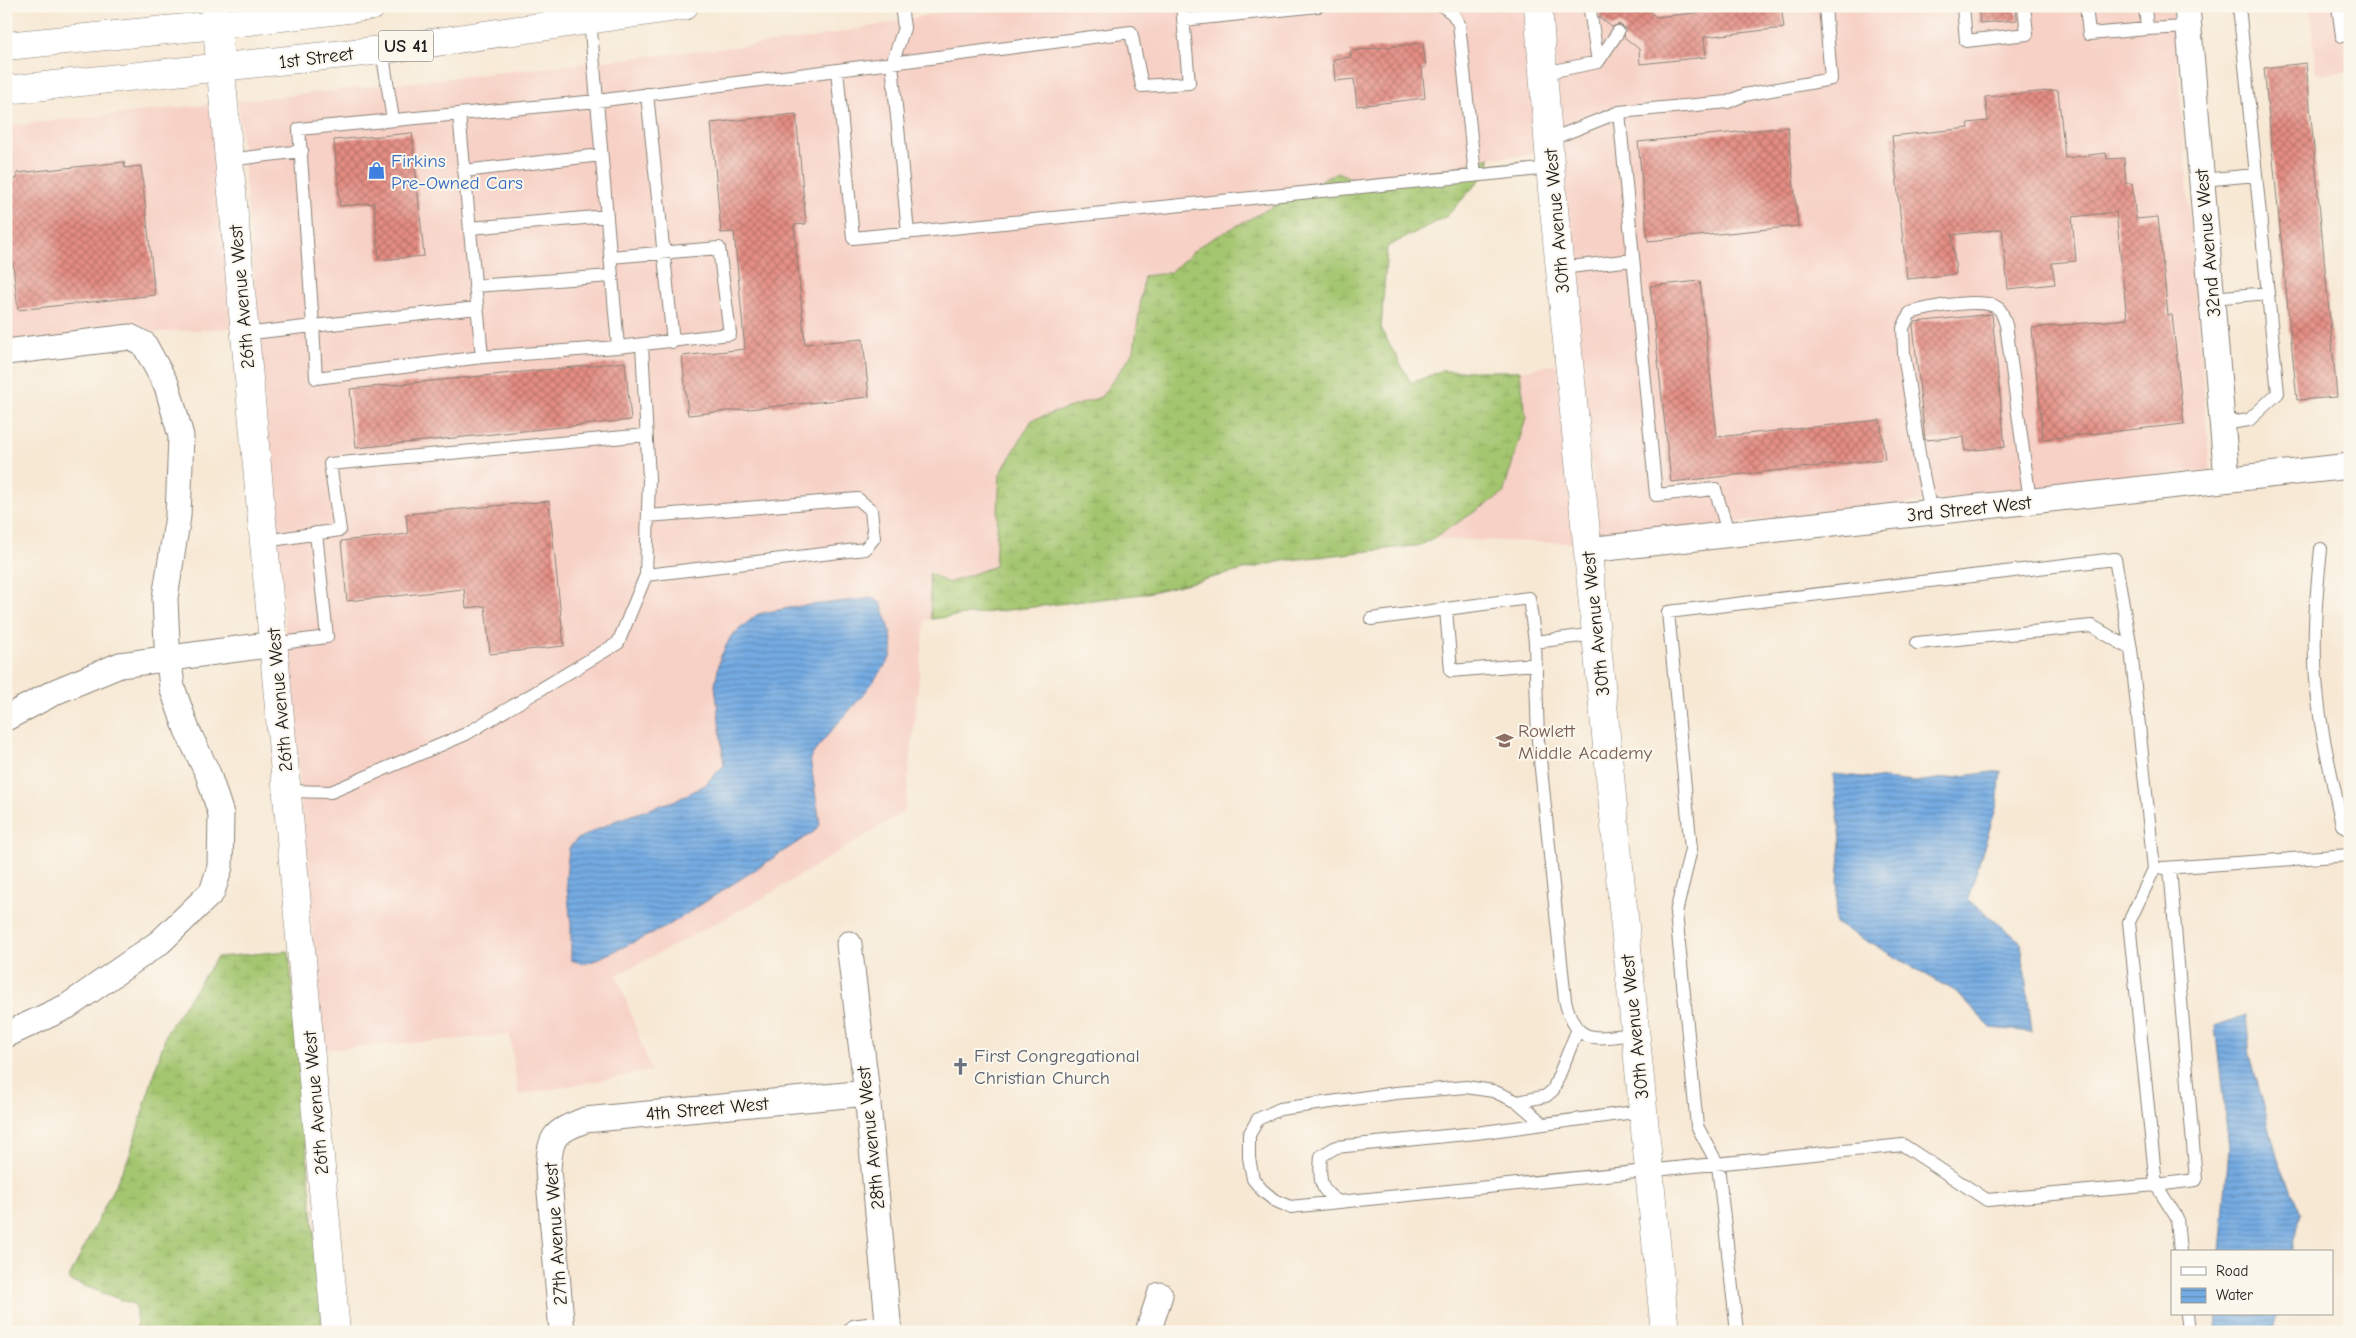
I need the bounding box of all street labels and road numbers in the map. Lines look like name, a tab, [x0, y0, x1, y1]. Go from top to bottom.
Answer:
road number: US 41	[378, 30, 434, 61]
street label: 1st Street	[278, 42, 355, 73]
street label: 30th Avenue West	[1540, 147, 1574, 294]
street label: 32nd Avenue West	[2191, 167, 2225, 318]
street label: 26th Avenue West	[225, 223, 259, 370]
street label: 3rd Street West	[1906, 491, 2033, 526]
street label: 30th Avenue West	[1577, 550, 1615, 697]
street label: 26th Avenue West	[263, 626, 297, 773]
street label: 30th Avenue West	[1616, 953, 1654, 1100]
street label: 26th Avenue West	[299, 1029, 333, 1176]
street label: 28th Avenue West	[852, 1065, 889, 1211]
street label: 4th Street West	[645, 1093, 770, 1125]
street label: 27th Avenue West	[540, 1161, 572, 1306]

